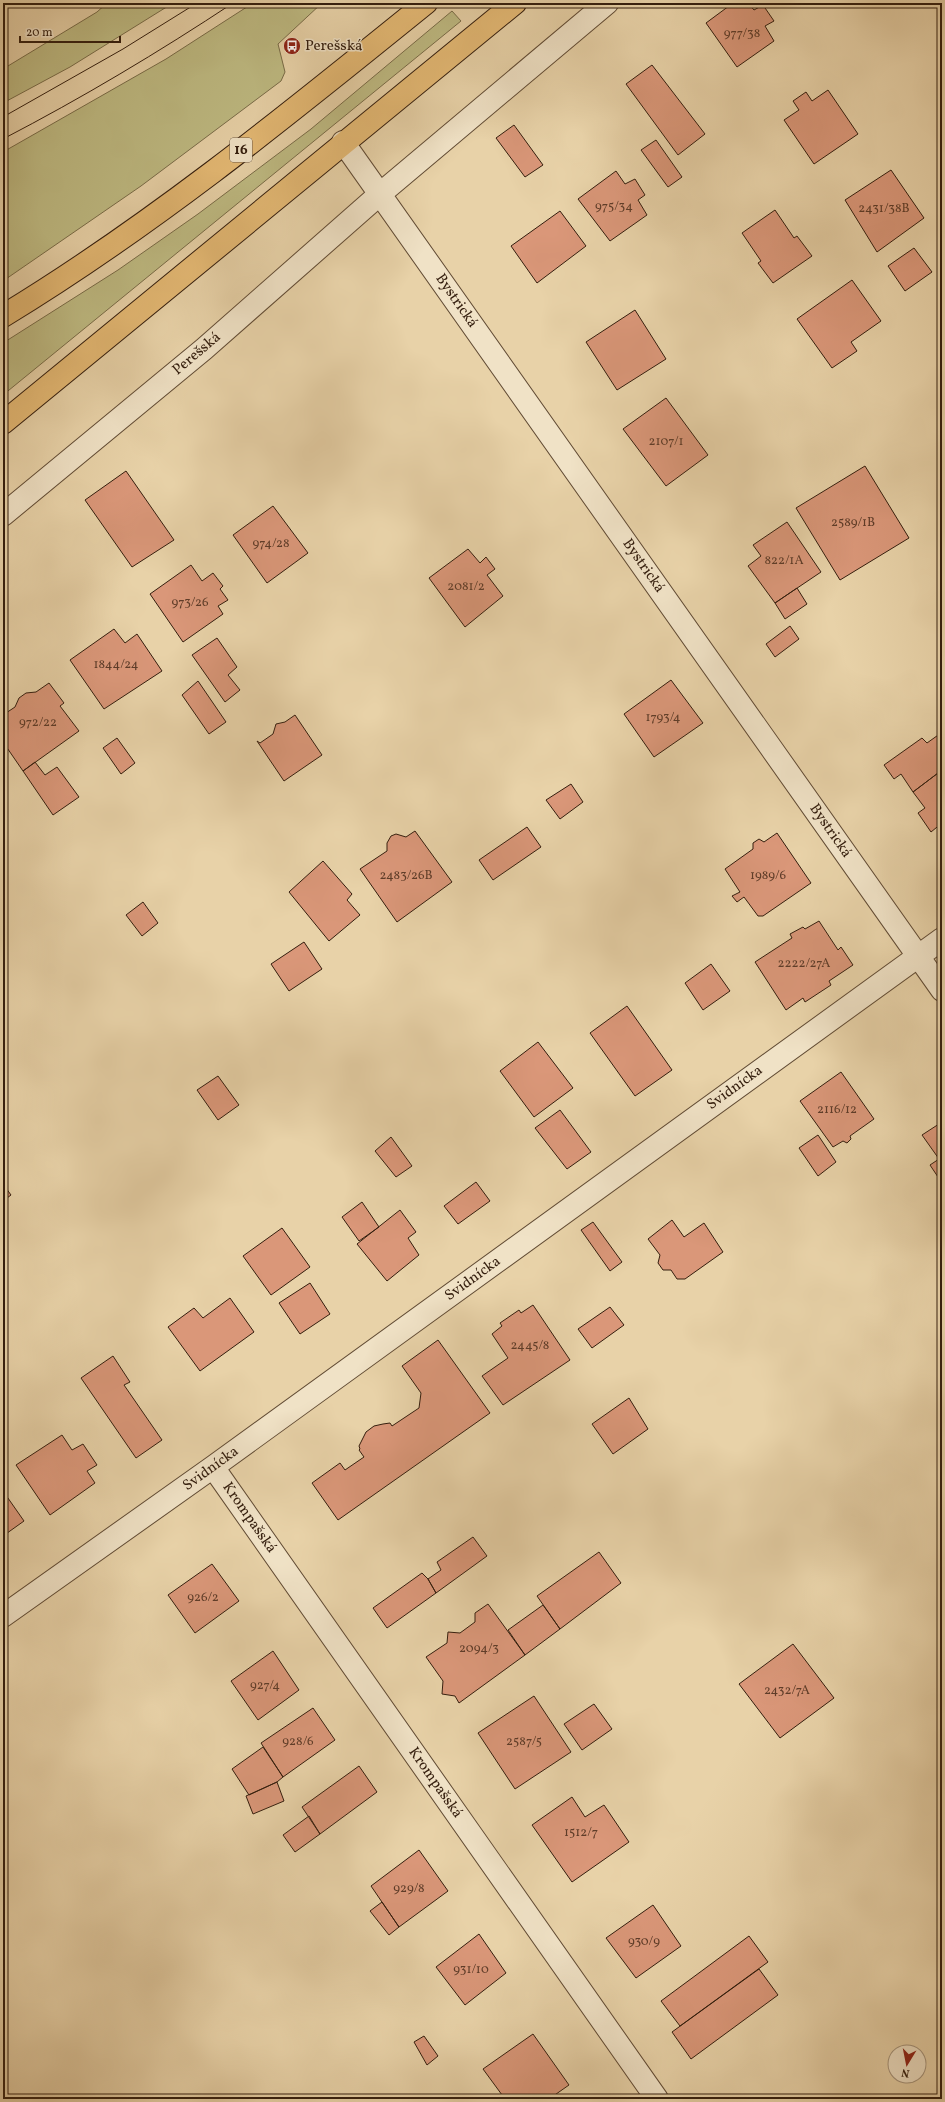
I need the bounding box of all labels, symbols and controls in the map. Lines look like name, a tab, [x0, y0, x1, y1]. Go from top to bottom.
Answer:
scale bar	[20, 18, 120, 44]
text: 20 m	[26, 25, 53, 41]
house number: 977/38	[724, 25, 760, 43]
bus stop icon: Perešská	[282, 36, 302, 56]
place label: Perešská	[305, 36, 362, 57]
road number: 16	[230, 138, 252, 162]
house number: 975/34	[595, 198, 633, 216]
house number: 2431/38B	[858, 200, 910, 218]
street label: Bystrická	[430, 270, 482, 332]
street label: Perešská	[168, 328, 226, 380]
house number: 2107/1	[648, 433, 684, 451]
house number: 2589/1B	[831, 514, 875, 532]
house number: 974/28	[252, 535, 290, 553]
street label: Bystrická	[617, 535, 669, 597]
house number: 822/1A	[764, 552, 804, 570]
house number: 2081/2	[447, 578, 485, 596]
house number: 973/26	[172, 594, 209, 612]
house number: 1844/24	[93, 656, 139, 674]
house number: 1793/4	[645, 709, 681, 727]
house number: 972/22	[19, 714, 57, 732]
street label: Bystrická	[804, 800, 856, 862]
house number: 2483/26B	[379, 867, 433, 885]
house number: 1989/6	[750, 867, 786, 885]
house number: 2222/27A	[778, 955, 830, 973]
street label: Svidnícka	[703, 1061, 767, 1115]
house number: 2116/12	[817, 1101, 857, 1119]
street label: Svidnícka	[441, 1252, 505, 1306]
house number: 2445/8	[511, 1337, 549, 1355]
street label: Svidnícka	[179, 1442, 243, 1496]
street label: Krompašská	[217, 1478, 281, 1558]
house number: 926/2	[187, 1589, 219, 1607]
house number: 2094/3	[459, 1640, 499, 1658]
house number: 927/4	[250, 1677, 280, 1695]
house number: 2432/7A	[764, 1682, 810, 1700]
house number: 928/6	[282, 1733, 314, 1751]
house number: 2587/5	[506, 1733, 542, 1751]
street label: Krompašská	[403, 1743, 467, 1823]
house number: 1512/7	[564, 1824, 598, 1842]
house number: 929/8	[393, 1880, 425, 1898]
house number: 930/9	[628, 1933, 660, 1951]
house number: 931/10	[453, 1961, 489, 1979]
north arrow	[887, 2044, 927, 2084]
text: N	[900, 2064, 911, 2080]

